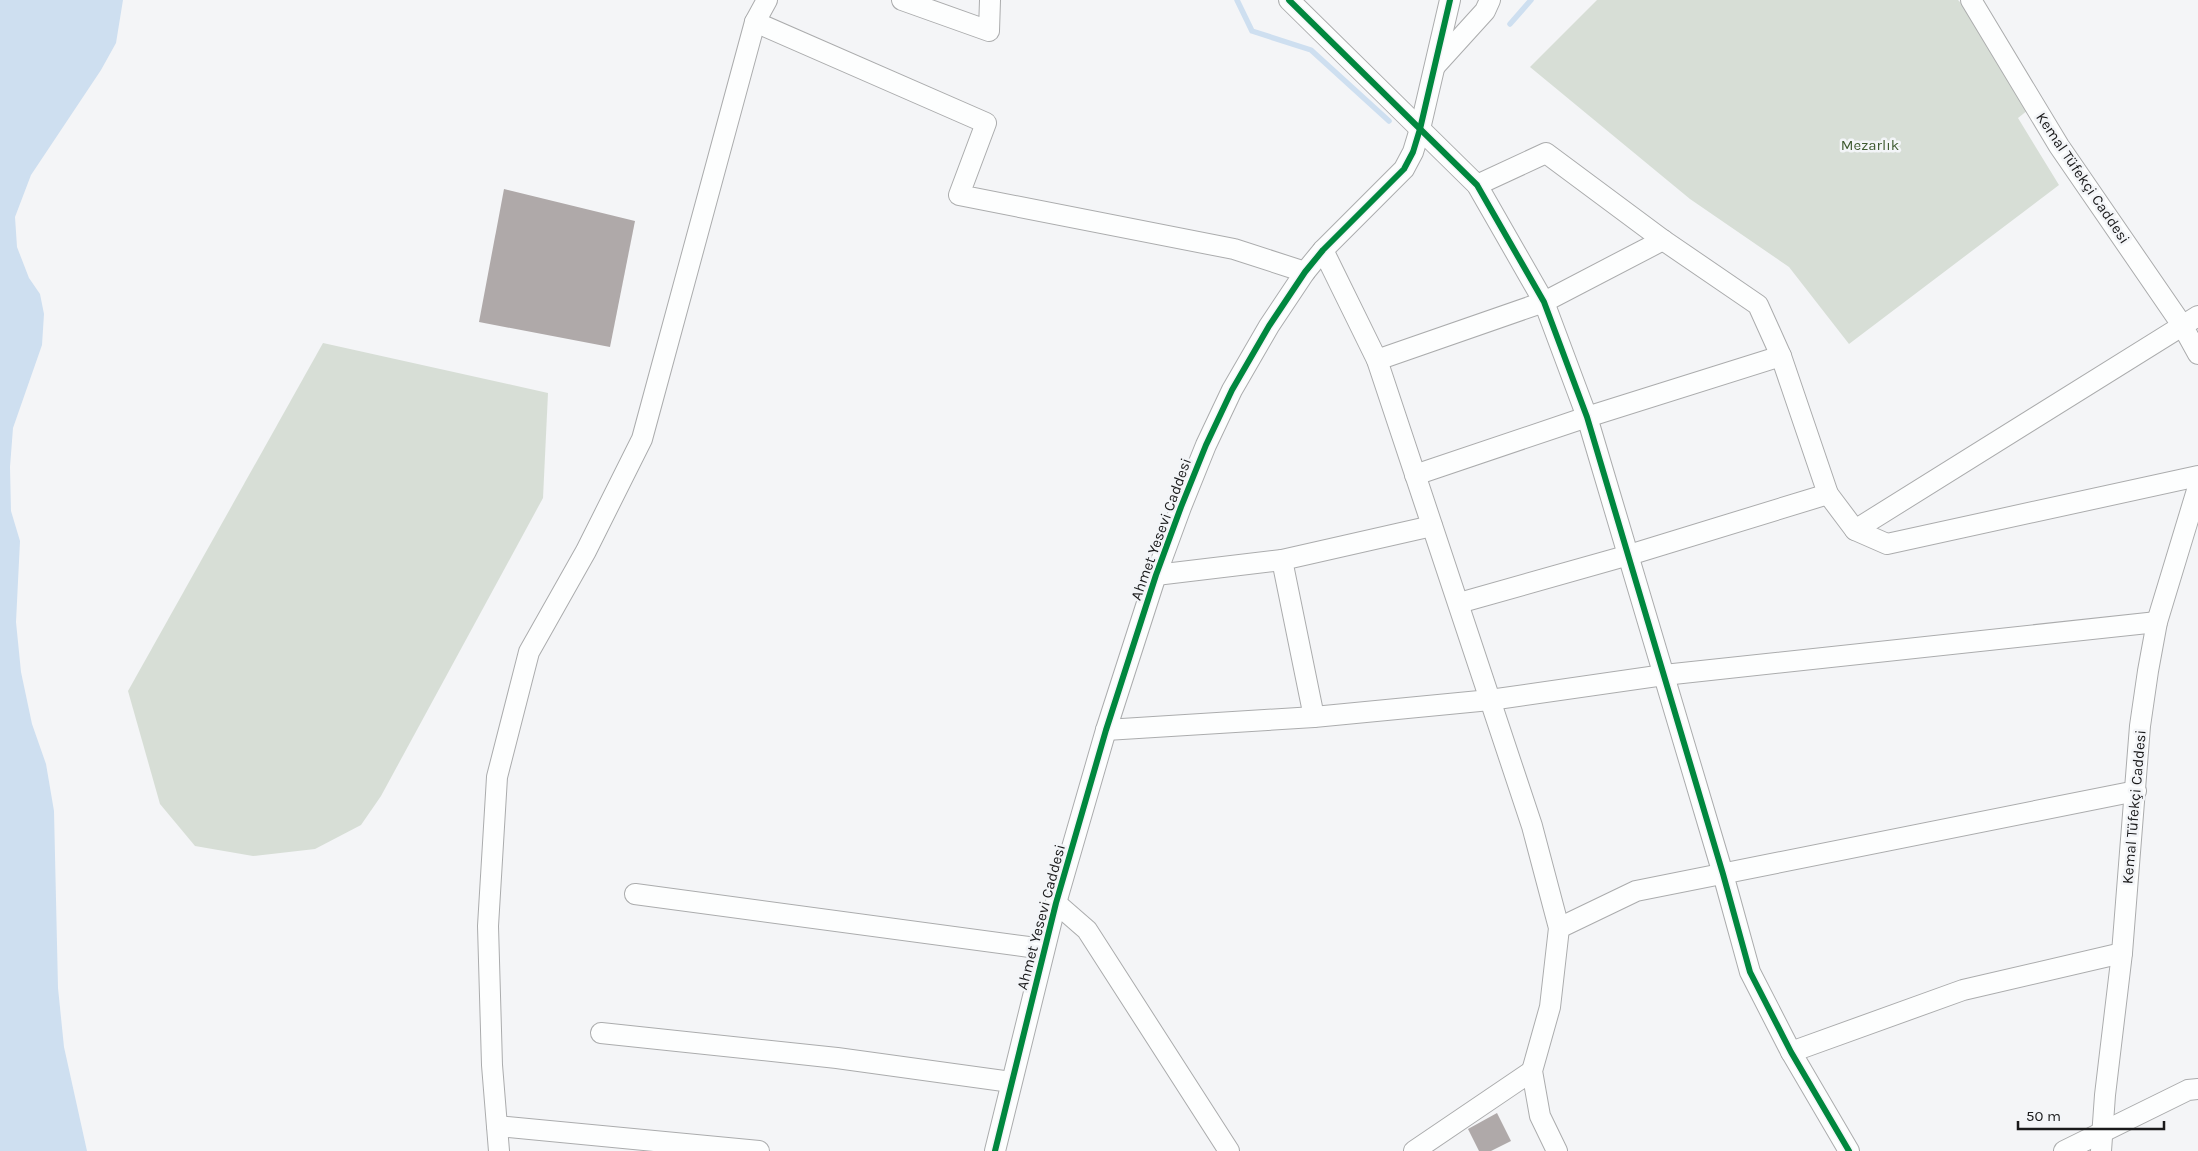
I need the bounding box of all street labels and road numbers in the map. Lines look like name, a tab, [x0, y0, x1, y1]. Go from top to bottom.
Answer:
street label: Kemal Tüfekçi Caddesi	[2032, 109, 2134, 247]
street label: Ahmet Yesevi Caddesi	[1127, 455, 1195, 603]
street label: Kemal Tüfekçi Caddesi	[2118, 729, 2150, 885]
street label: Ahmet Yesevi Caddesi	[1013, 842, 1069, 992]

